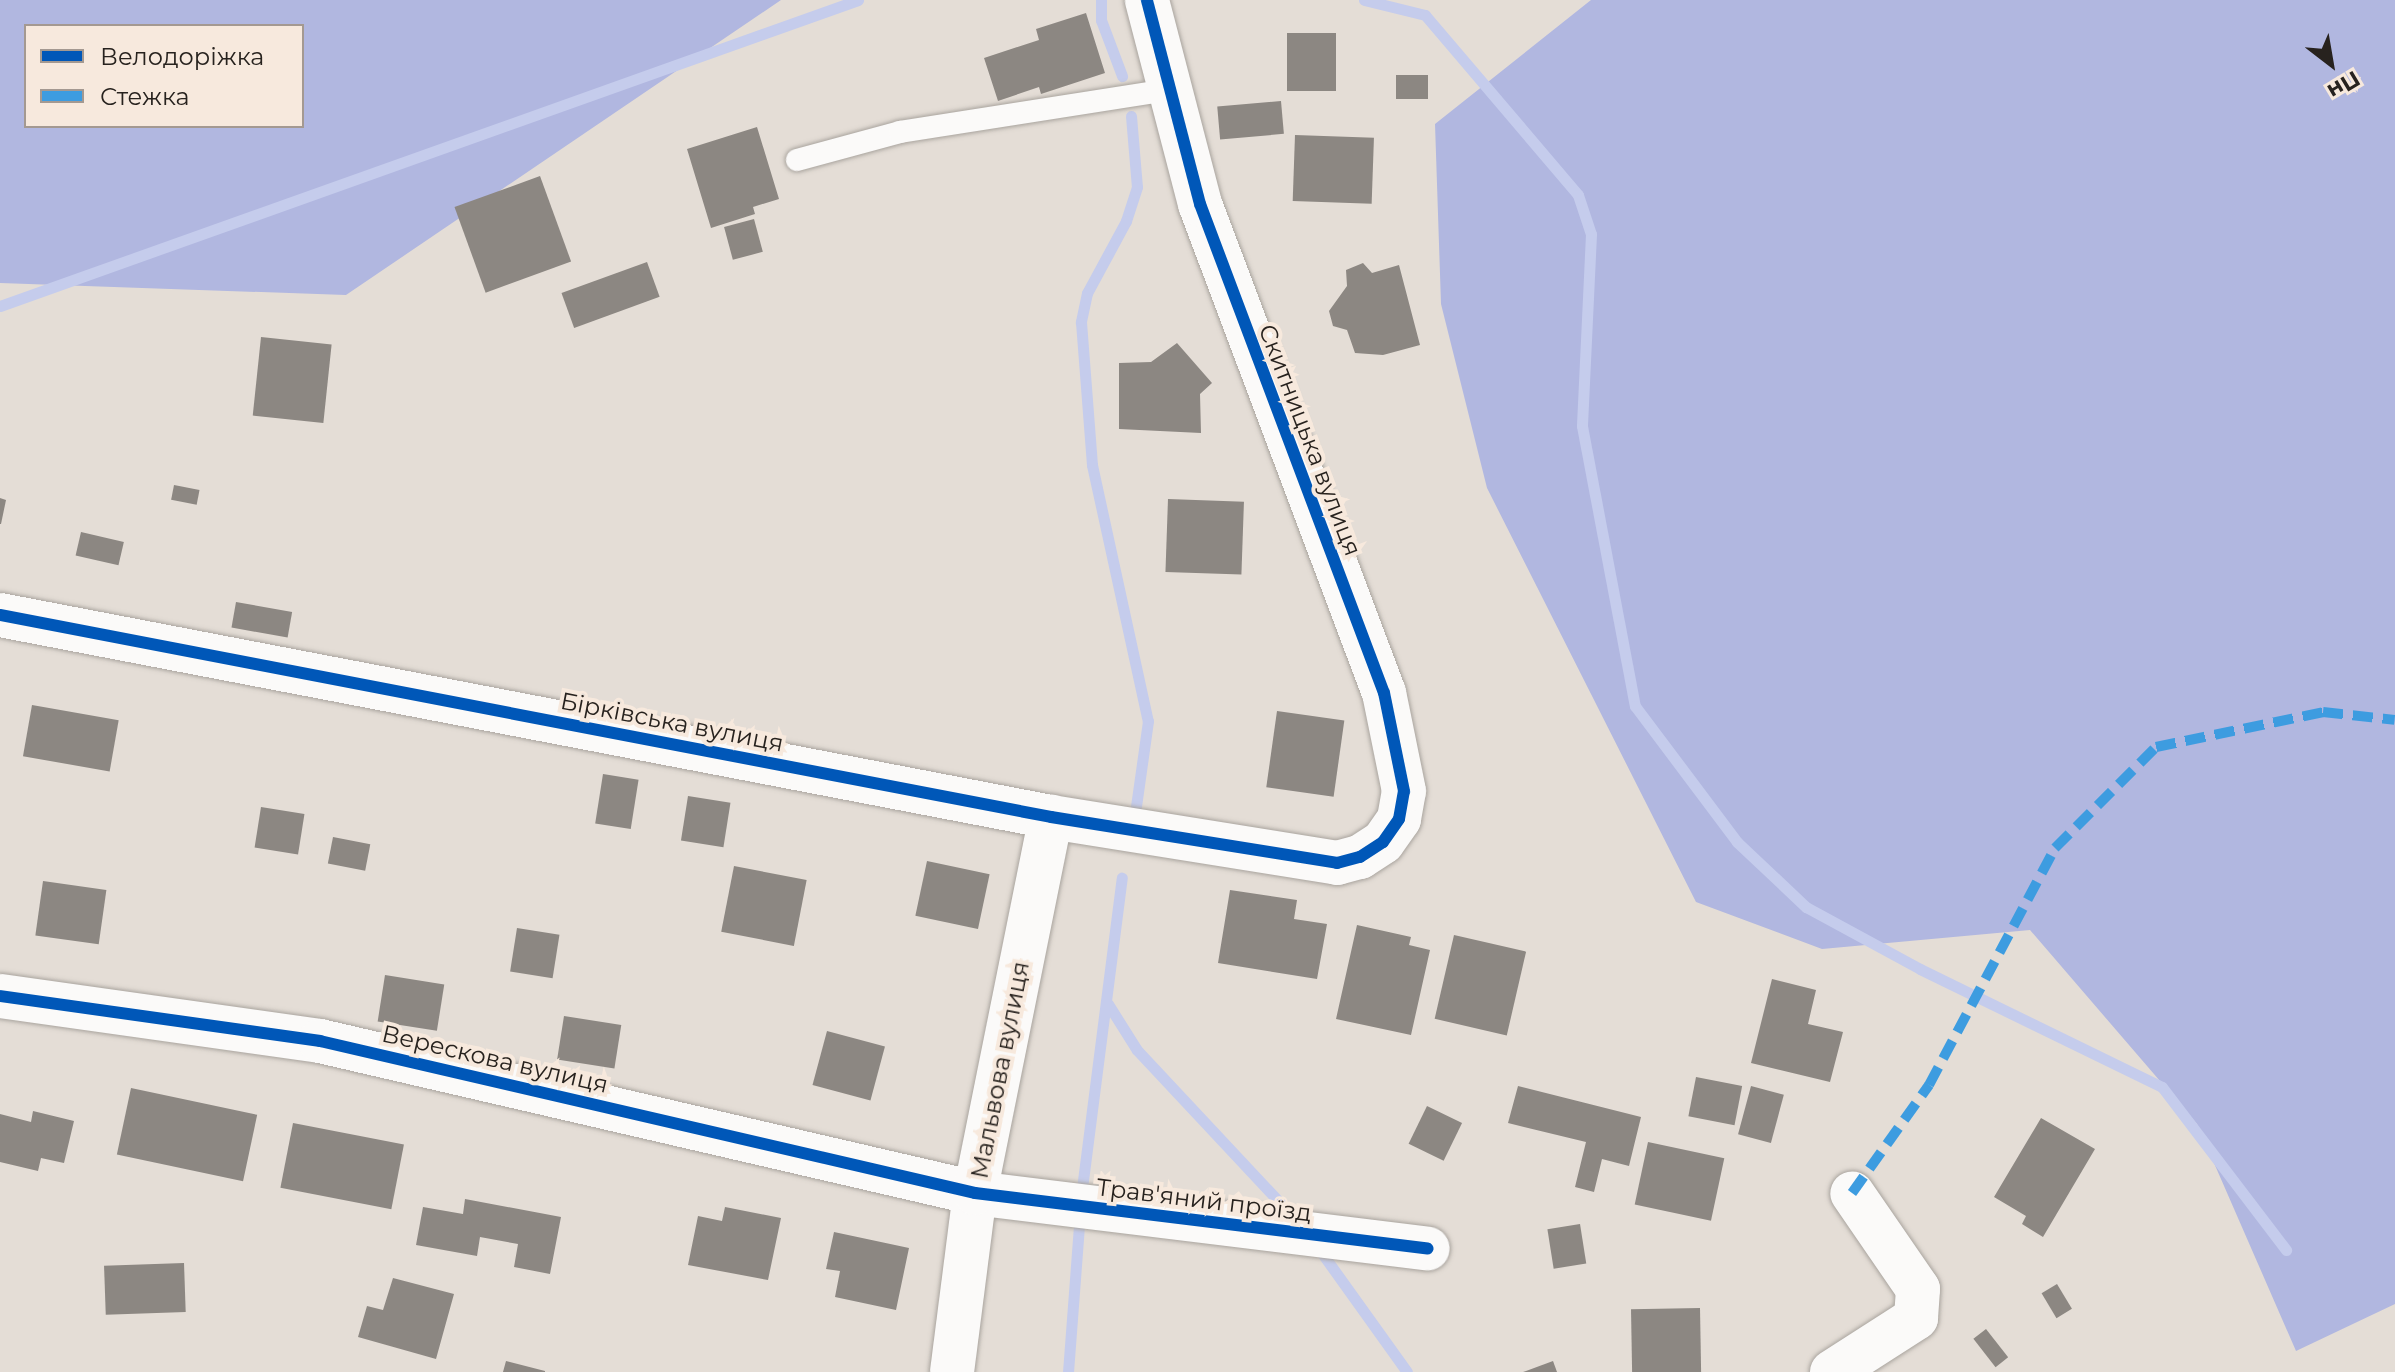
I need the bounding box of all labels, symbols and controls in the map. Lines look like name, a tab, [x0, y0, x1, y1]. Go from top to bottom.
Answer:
legend	[24, 24, 304, 128]
north arrow	[2291, 24, 2371, 104]
text: Велодоріжка	[100, 42, 264, 71]
text: Пн	[2322, 65, 2365, 105]
text: Стежка	[100, 82, 190, 111]
street label: Скитницька вулиця	[1253, 320, 1367, 560]
street label: Бірківська вулиця	[558, 686, 786, 758]
street label: Мальвова вулиця	[965, 959, 1035, 1181]
street label: Верескова вулиця	[379, 1019, 611, 1099]
street label: Трав'яний проїзд	[1095, 1173, 1313, 1227]

